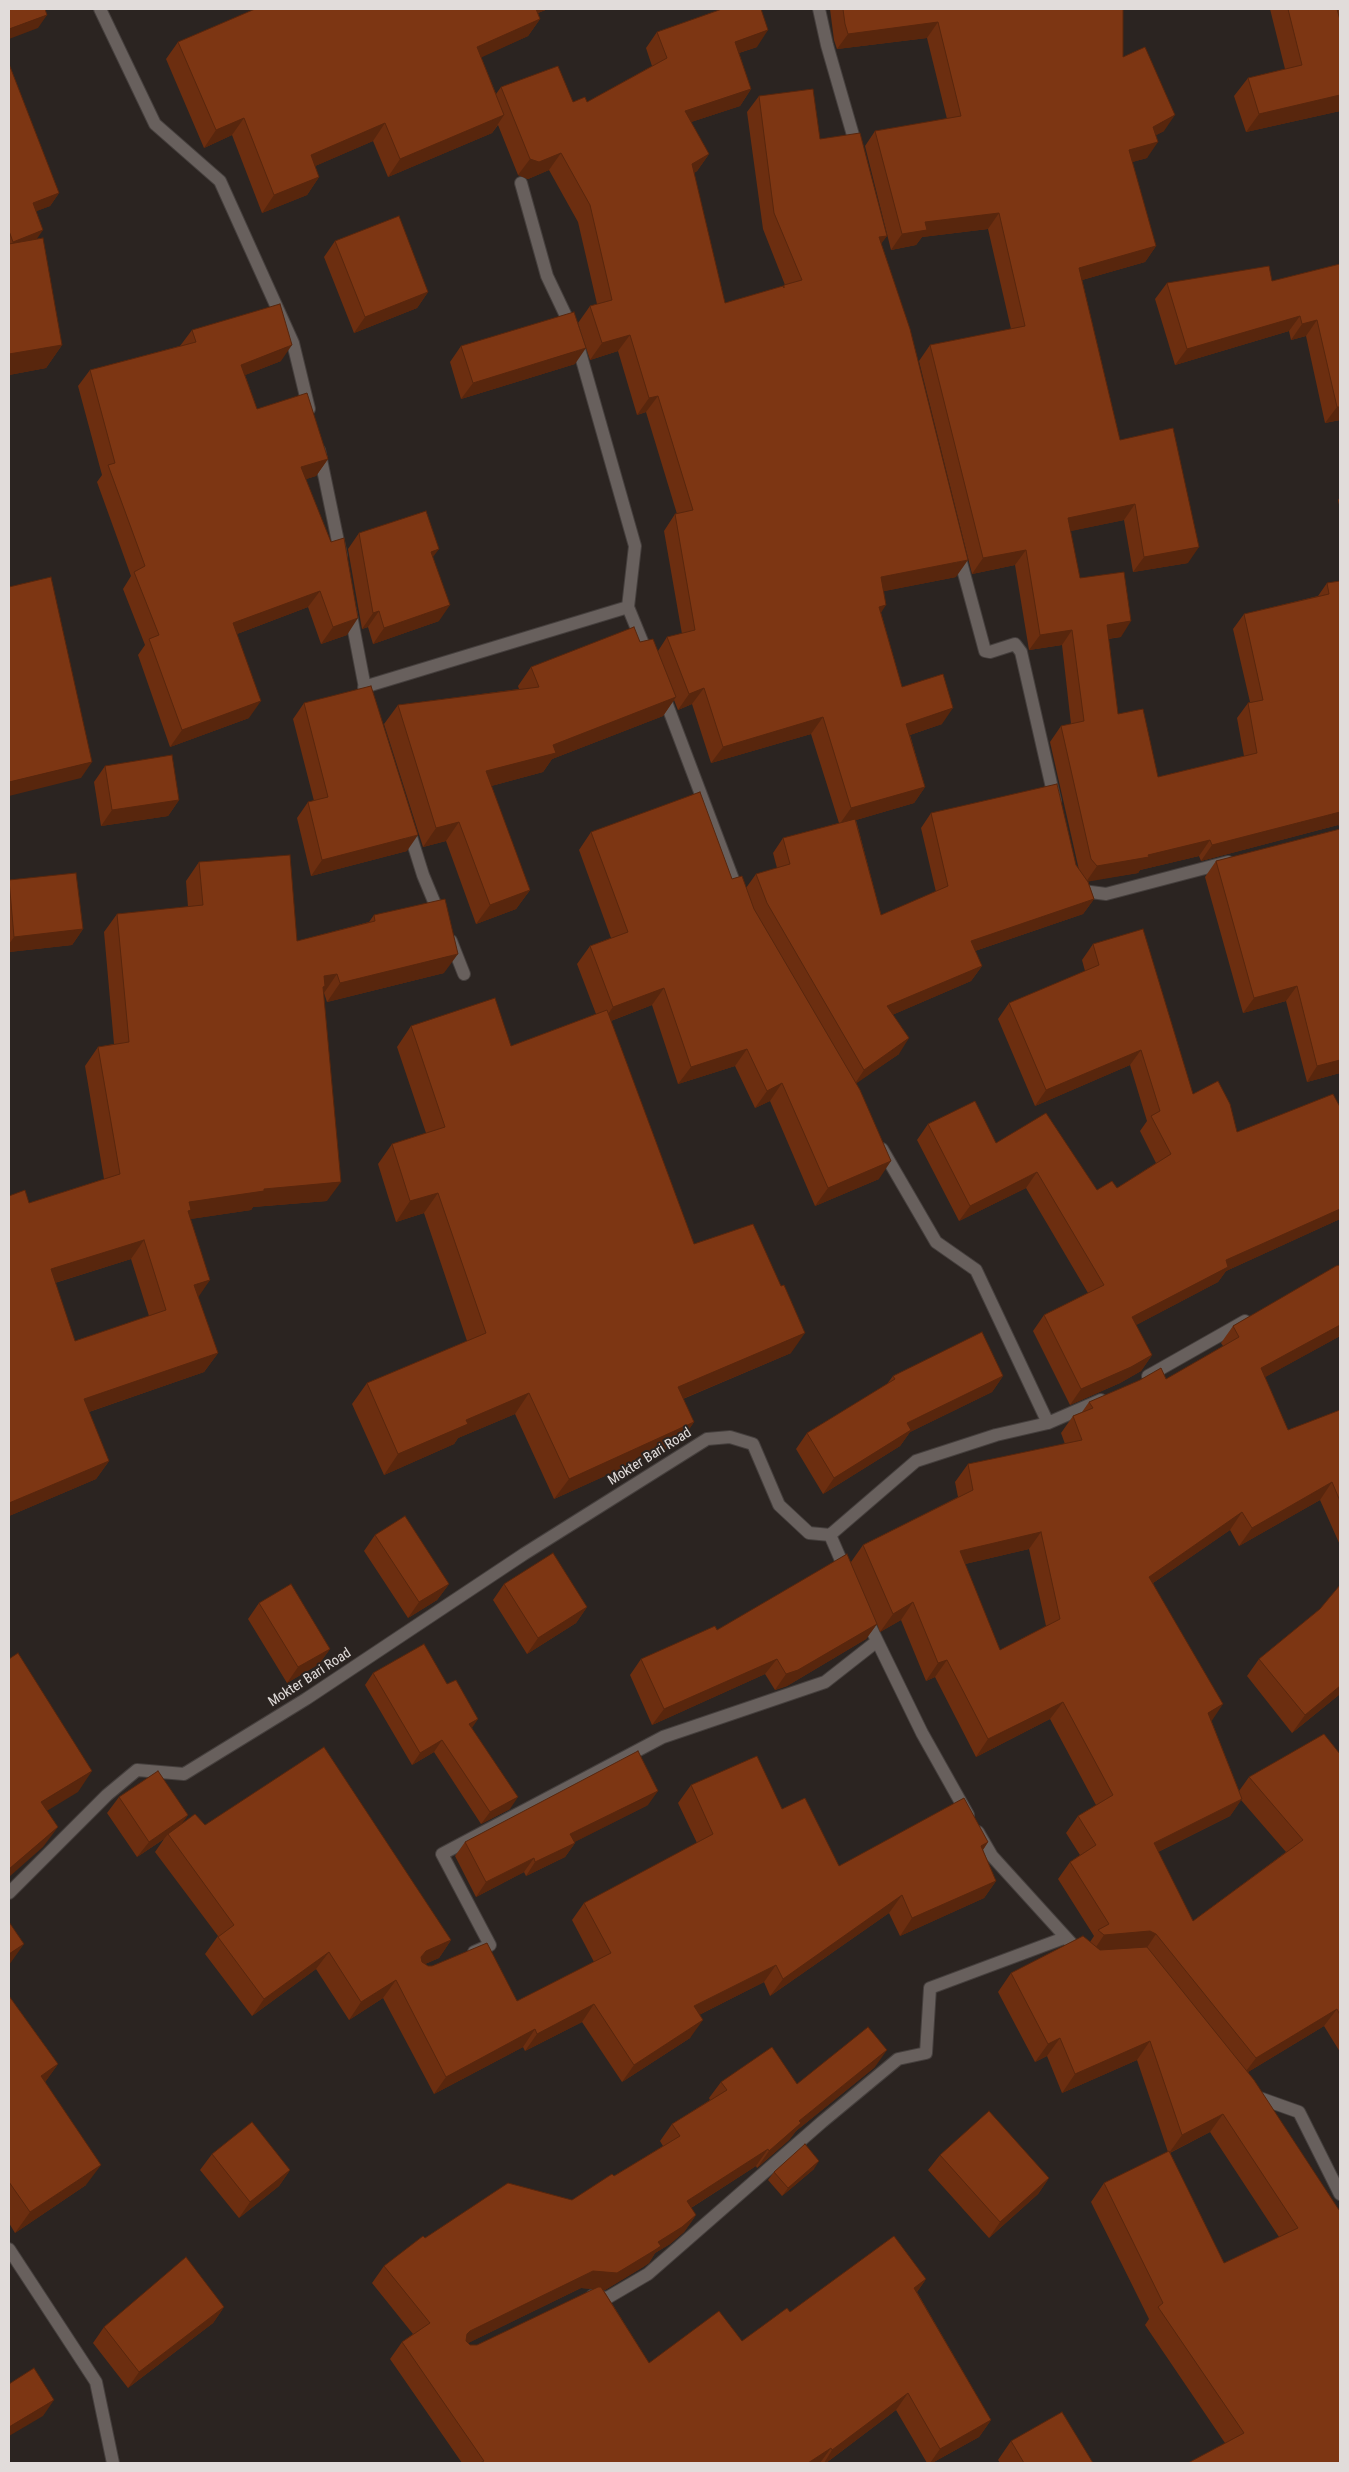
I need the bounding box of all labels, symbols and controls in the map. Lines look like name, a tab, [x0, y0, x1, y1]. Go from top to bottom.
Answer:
street label: Mokter Bari Road	[605, 1425, 695, 1489]
street label: Mokter Bari Road	[265, 1645, 355, 1711]

